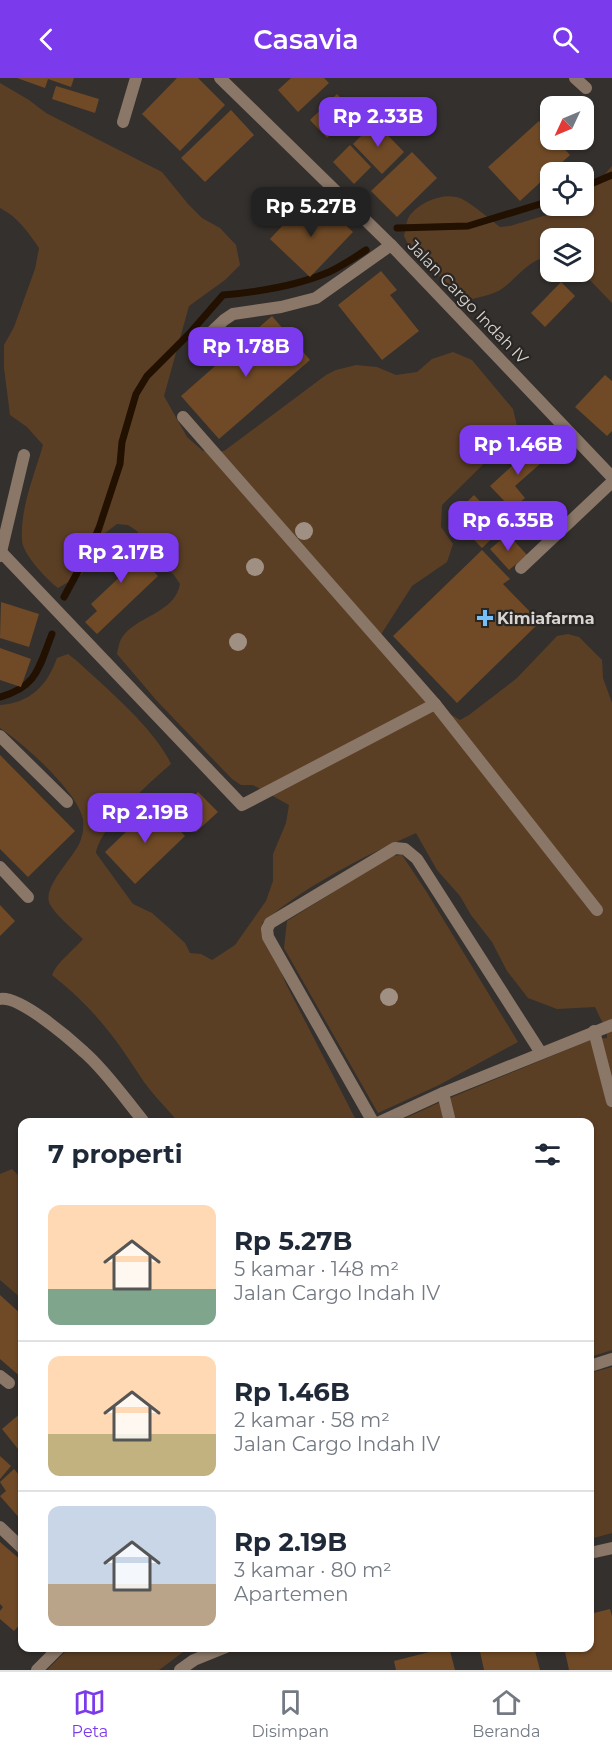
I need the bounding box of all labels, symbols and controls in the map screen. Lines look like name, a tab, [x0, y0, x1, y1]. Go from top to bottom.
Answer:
icon: back	[30, 23, 63, 56]
text: Casavia	[253, 23, 359, 56]
icon: search	[549, 23, 582, 56]
north arrow	[540, 96, 594, 150]
map controls	[540, 96, 594, 282]
pin: Rp 2.33B	[316, 97, 440, 148]
text: Rp 2.33B	[333, 104, 423, 128]
button: locate	[540, 162, 594, 216]
pin: Rp 5.27B	[249, 187, 373, 238]
text: Rp 5.27B	[266, 194, 357, 218]
button: layers	[540, 228, 594, 282]
street label: Jalan Cargo Indah IV	[403, 235, 533, 369]
pin: Rp 1.78B	[184, 327, 308, 378]
text: Rp 1.78B	[202, 334, 290, 358]
pin: Rp 1.46B	[456, 425, 580, 476]
text: Rp 1.46B	[473, 432, 563, 456]
pin: Rp 6.35B	[446, 501, 570, 552]
text: Rp 6.35B	[462, 508, 554, 532]
pin: Rp 2.17B	[59, 533, 183, 584]
text: Rp 2.17B	[78, 540, 164, 564]
place label: Kimiafarma	[497, 609, 595, 628]
marker: Kimiafarma	[478, 611, 492, 625]
pin: Rp 2.19B	[83, 793, 207, 844]
text: Rp 2.19B	[102, 800, 188, 824]
text: 7 properti	[48, 1138, 183, 1170]
icon: filters	[531, 1138, 564, 1171]
text: Rp 5.27B	[234, 1225, 352, 1257]
icon: home	[96, 1229, 168, 1301]
text: 5 kamar · 148 m²	[234, 1257, 399, 1281]
text: Jalan Cargo Indah IV	[234, 1281, 440, 1305]
text: Rp 1.46B	[234, 1376, 350, 1408]
icon: home	[96, 1380, 168, 1452]
text: 2 kamar · 58 m²	[234, 1408, 390, 1432]
text: Jalan Cargo Indah IV	[234, 1432, 440, 1456]
text: Rp 2.19B	[234, 1526, 347, 1558]
icon: home	[96, 1530, 168, 1602]
text: 3 kamar · 80 m²	[234, 1558, 392, 1582]
text: Apartemen	[234, 1582, 349, 1606]
tab: Peta	[72, 1686, 108, 1741]
tab: Disimpan	[251, 1686, 329, 1741]
tab: Beranda	[472, 1686, 540, 1741]

